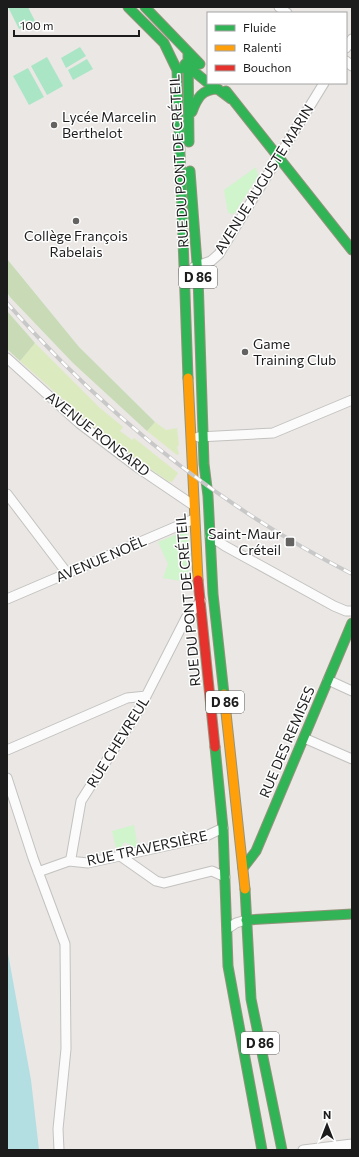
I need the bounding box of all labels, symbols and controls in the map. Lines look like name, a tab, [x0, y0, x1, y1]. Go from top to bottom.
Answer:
scale bar	[14, 12, 139, 38]
legend	[207, 12, 347, 84]
text: 100 m	[20, 18, 54, 32]
text: Fluide	[243, 20, 276, 34]
text: Ralenti	[243, 40, 282, 54]
text: Bouchon	[243, 60, 291, 74]
street label: RUE DU PONT DE CRÉTEIL	[165, 74, 192, 248]
street label: AVENUE AUGUSTE MARIN	[210, 101, 317, 257]
place label: Lycée Marcelin Berthelot	[62, 108, 156, 141]
marker: Lycée Marcelin Berthelot	[49, 120, 59, 130]
marker: Collège François Rabelais	[71, 216, 81, 226]
place label: Collège François Rabelais	[24, 227, 128, 260]
road number: D 86	[179, 266, 217, 288]
place label: Game Training Club	[253, 335, 336, 368]
marker: Game Training Club	[240, 347, 250, 357]
street label: AVENUE RONSARD	[43, 388, 154, 479]
street label: RUE DU PONT DE CRÉTEIL	[171, 513, 204, 687]
place label: Saint-Maur Créteil	[208, 525, 281, 558]
street label: AVENUE NOËL	[53, 532, 149, 585]
marker: Saint-Maur Créteil	[284, 536, 296, 548]
street label: RUE DES REMISES	[255, 683, 318, 800]
road number: D 86	[206, 691, 244, 713]
street label: RUE CHEVREUL	[83, 693, 152, 790]
street label: RUE TRAVERSIÈRE	[85, 826, 209, 869]
road number: D 86	[241, 1032, 279, 1054]
north arrow	[307, 1105, 347, 1145]
text: N	[323, 1108, 331, 1121]

